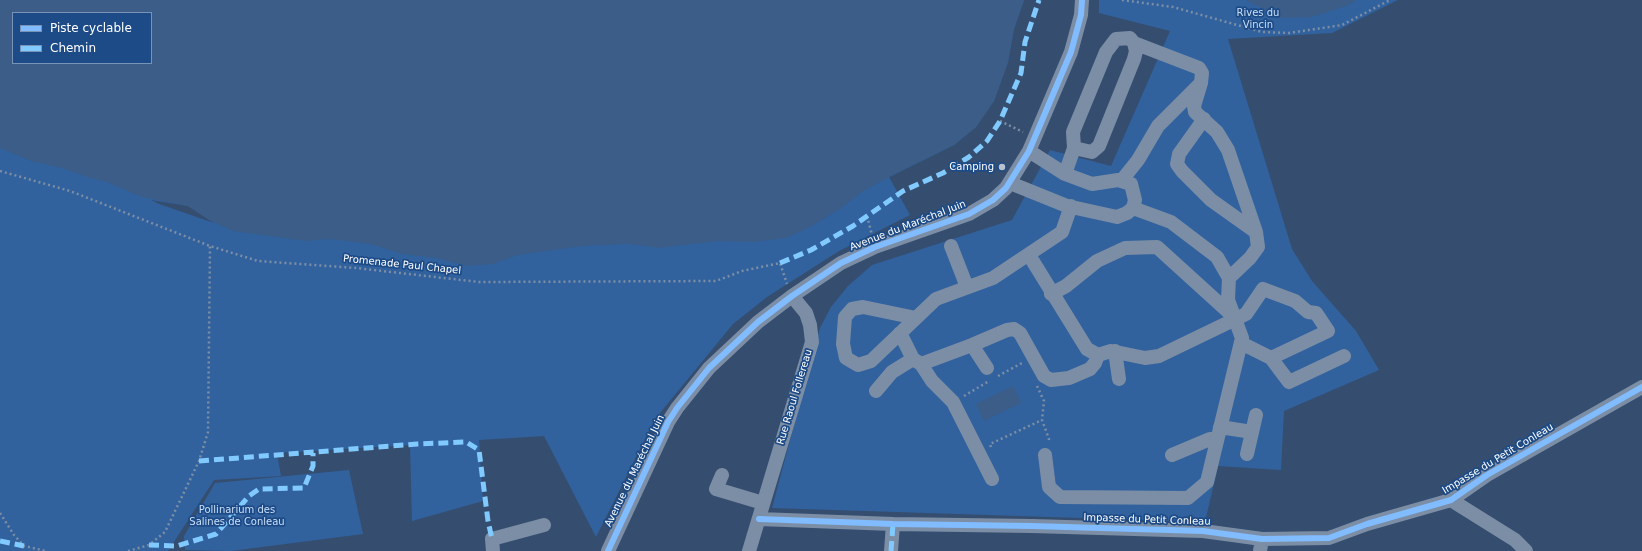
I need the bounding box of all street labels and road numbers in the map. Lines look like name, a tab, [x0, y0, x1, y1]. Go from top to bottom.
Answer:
street label: Avenue du Maréchal Juin	[848, 198, 968, 254]
street label: Promenade Paul Chapel	[342, 253, 462, 277]
street label: Rue Raoul Follereau	[775, 348, 815, 446]
street label: Avenue du Maréchal Juin	[603, 413, 667, 529]
street label: Impasse du Petit Conleau	[1440, 421, 1556, 497]
street label: Impasse du Petit Conleau	[1083, 512, 1211, 528]

